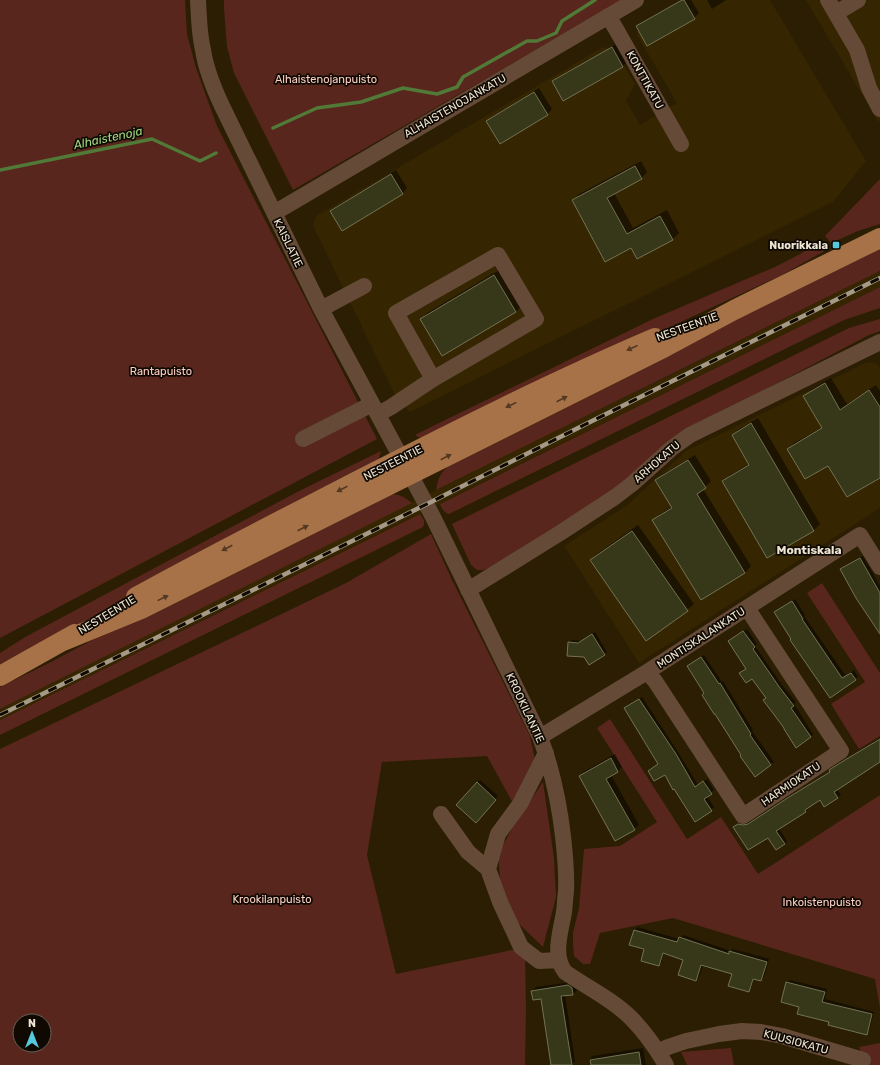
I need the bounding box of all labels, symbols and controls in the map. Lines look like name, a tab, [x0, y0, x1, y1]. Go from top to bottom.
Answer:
street label: KONTTIKATU	[624, 49, 666, 111]
street label: ALHAISTENOJANKATU	[402, 71, 508, 141]
park label: Alhaistenojanpuisto	[275, 73, 377, 86]
water label: Alhaistenoja	[71, 124, 144, 152]
street label: KAISLATIE	[271, 217, 306, 270]
place label: Nuorikkala	[769, 239, 828, 252]
marker: Nuorikkala	[831, 240, 841, 250]
street label: NESTEENTIE	[654, 310, 720, 344]
one-way arrow	[627, 345, 638, 351]
park label: Rantapuisto	[130, 365, 192, 378]
one-way arrow	[556, 396, 568, 402]
one-way arrow	[505, 402, 516, 408]
street label: ARHOKATU	[631, 438, 683, 486]
street label: NESTEENTIE	[361, 442, 425, 483]
one-way arrow	[440, 454, 451, 460]
one-way arrow	[337, 486, 348, 492]
one-way arrow	[297, 525, 309, 532]
district label: Montiskala	[776, 543, 842, 557]
one-way arrow	[221, 545, 232, 551]
street label: NESTEENTIE	[76, 593, 138, 637]
one-way arrow	[157, 595, 169, 601]
street label: MONTISKALANKATU	[654, 605, 748, 671]
street label: KROOKILANTIE	[503, 671, 547, 745]
street label: HARMIOKATU	[759, 759, 823, 809]
park label: Krookilanpuisto	[232, 893, 312, 906]
park label: Inkoistenpuisto	[783, 896, 861, 909]
north arrow	[12, 1013, 52, 1053]
text: N	[28, 1017, 36, 1030]
street label: KUUSIOKATU	[762, 1027, 830, 1057]

